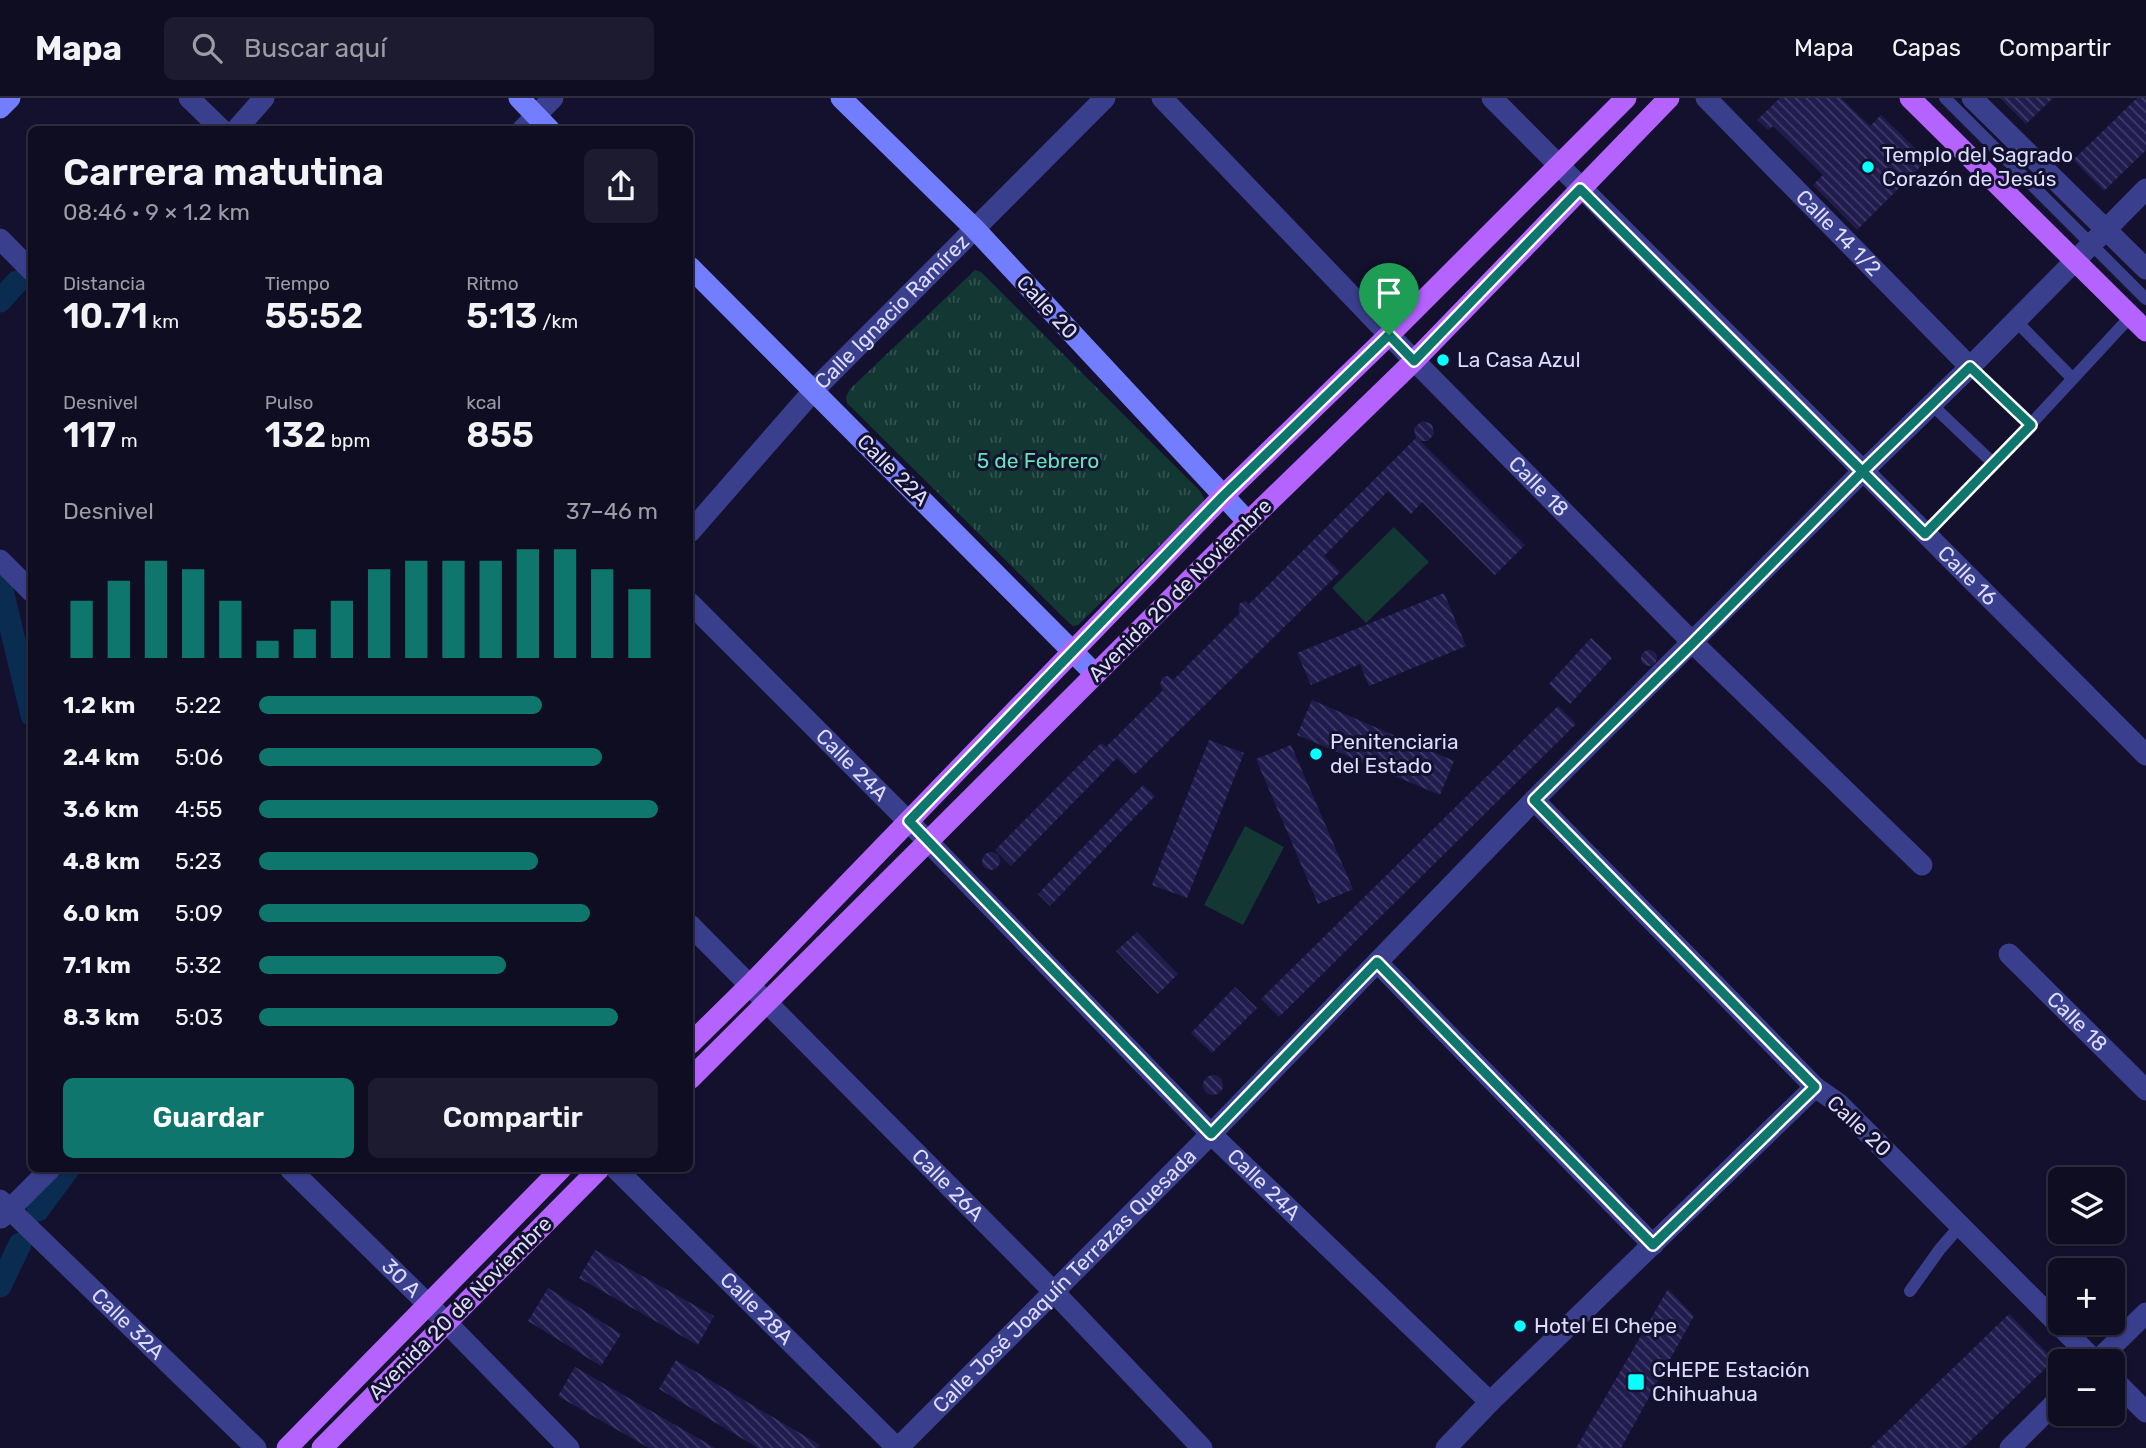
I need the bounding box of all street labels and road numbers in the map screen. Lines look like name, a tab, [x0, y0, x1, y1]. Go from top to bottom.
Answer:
street label: Calle 14 1/2	[1791, 184, 1887, 281]
street label: Calle Ignacio Ramírez	[809, 229, 974, 394]
street label: Calle 20	[1012, 269, 1083, 344]
street label: Calle 22A	[852, 428, 935, 511]
street label: Calle 18	[1504, 451, 1574, 522]
street label: Avenida 20 de Noviembre	[1083, 493, 1277, 687]
street label: Calle 16	[1933, 540, 2003, 611]
street label: Calle 24A	[811, 723, 894, 806]
street label: Calle 18	[2042, 986, 2113, 1057]
street label: Calle 20	[1822, 1090, 1897, 1161]
street label: Calle 26A	[907, 1143, 989, 1226]
street label: Calle José Joaquín Terrazas Quesada	[927, 1143, 1201, 1418]
street label: Calle 24A	[1222, 1143, 1306, 1225]
street label: Avenida 20 de Noviembre	[363, 1211, 557, 1405]
street label: 30 A	[377, 1253, 426, 1302]
street label: Calle 28A	[715, 1267, 798, 1350]
street label: Calle 32A	[87, 1283, 170, 1364]

